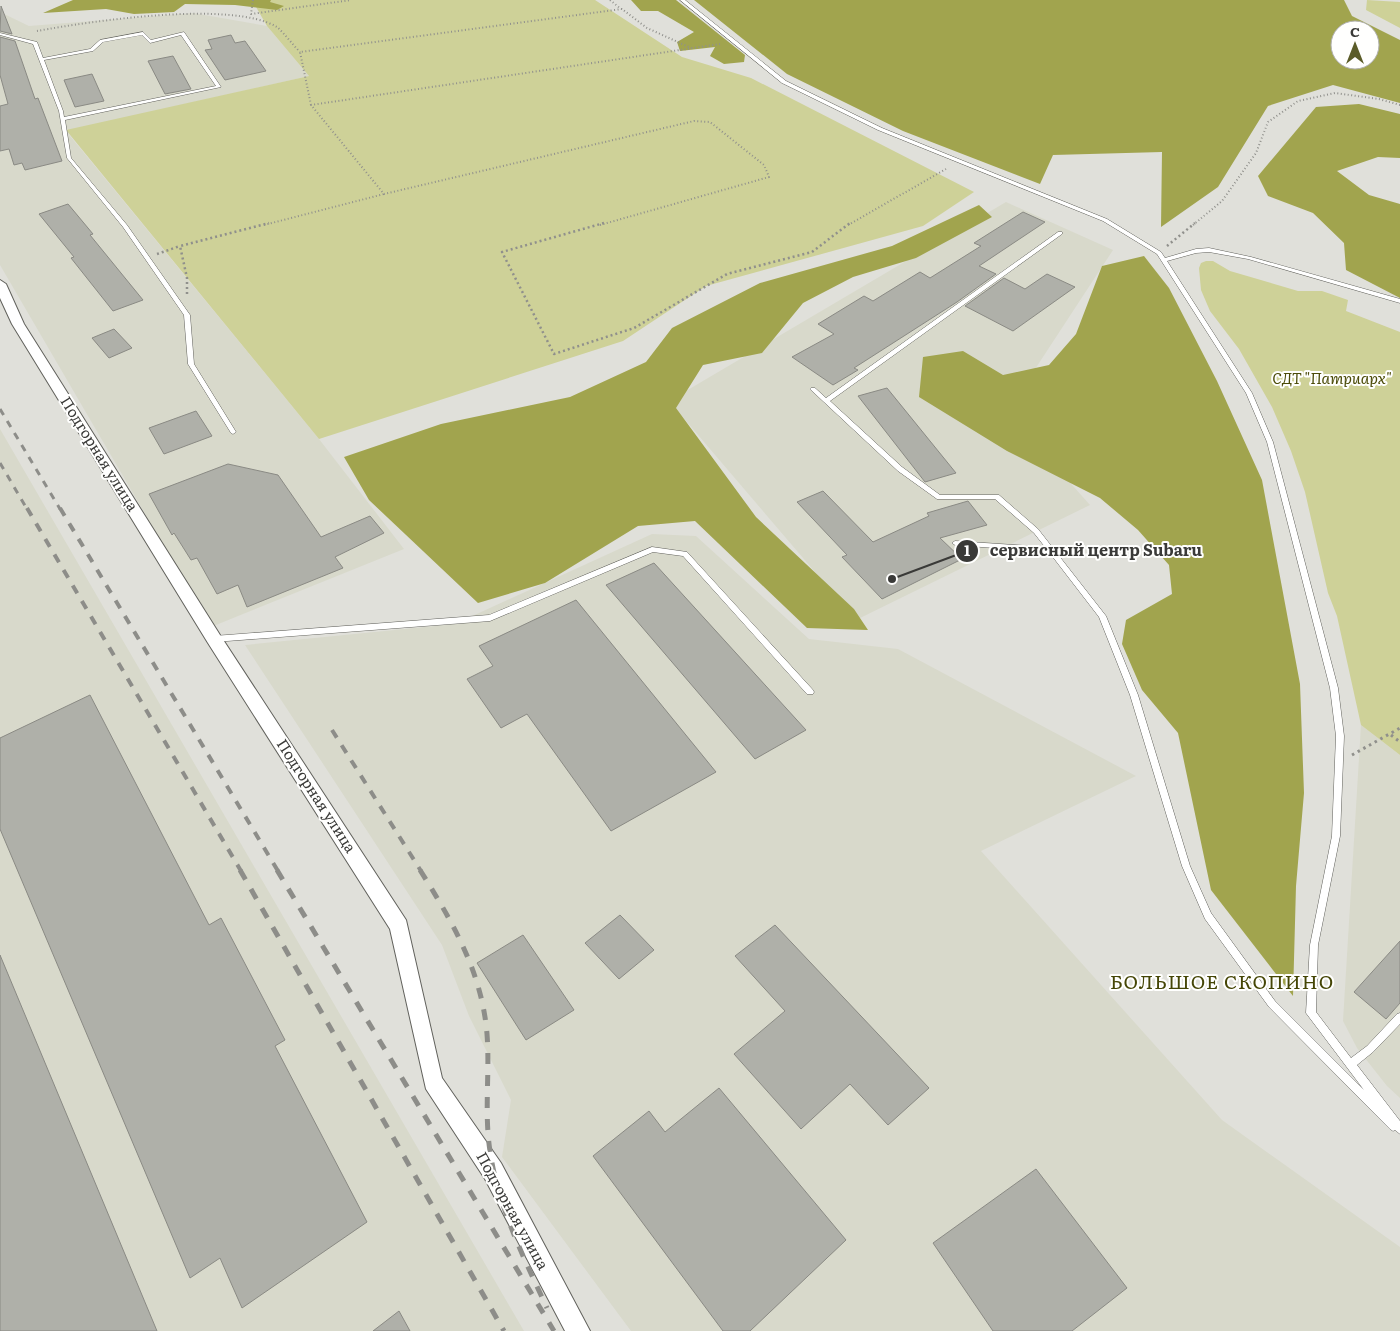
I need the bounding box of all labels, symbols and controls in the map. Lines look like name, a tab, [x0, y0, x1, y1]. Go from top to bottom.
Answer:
north arrow	[1330, 20, 1380, 70]
text: С	[1350, 21, 1360, 41]
park label: СДТ "Патриарх"	[1272, 366, 1392, 389]
street label: Подгорная улица	[56, 391, 145, 516]
callout: сервисный центр Subaru	[955, 535, 1212, 566]
text: сервисный центр Subaru	[990, 537, 1202, 561]
text: 1	[964, 538, 970, 561]
street label: Подгорная улица	[272, 734, 363, 858]
district label: БОЛЬШОЕ СКОПИНО	[1110, 967, 1334, 995]
street label: Подгорная улица	[471, 1147, 556, 1274]

